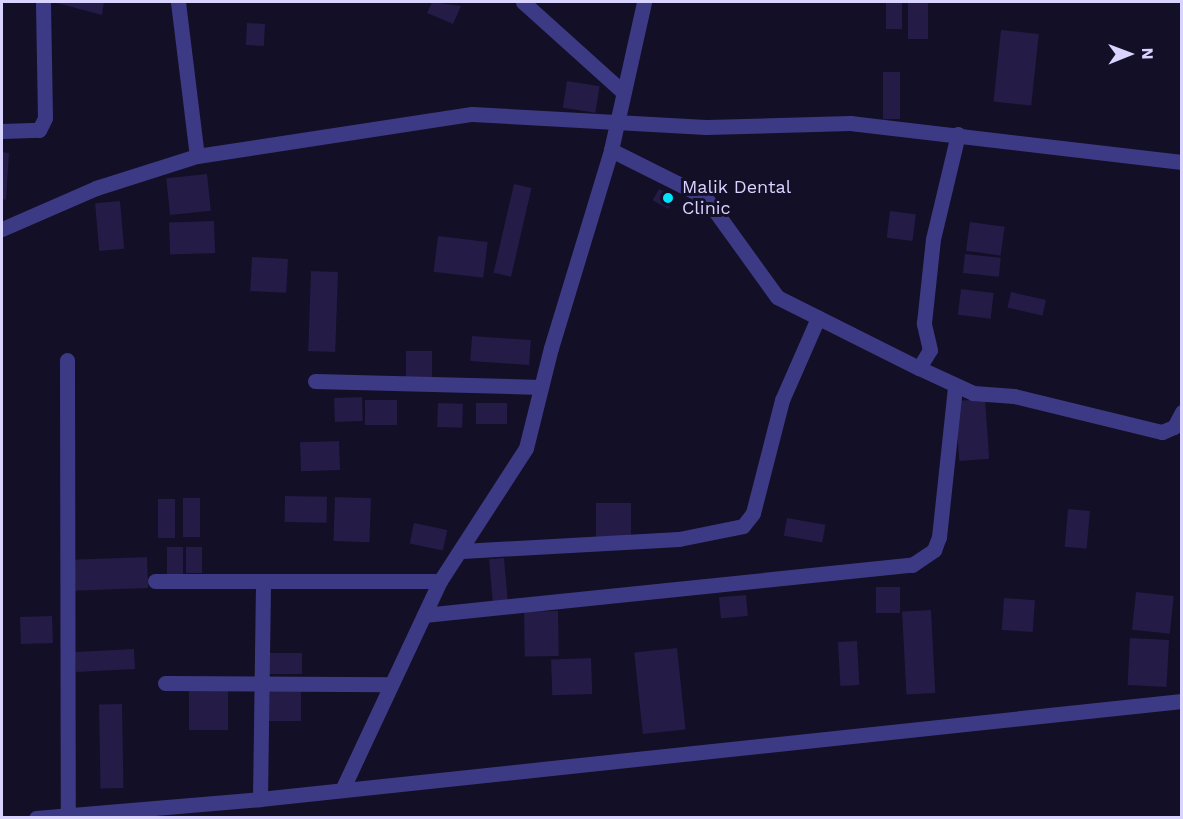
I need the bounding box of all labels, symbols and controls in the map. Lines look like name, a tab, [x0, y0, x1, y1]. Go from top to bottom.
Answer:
north arrow	[1099, 24, 1159, 84]
text: N	[1138, 48, 1157, 60]
place label: Malik Dental Clinic	[682, 177, 792, 219]
marker: Malik Dental Clinic	[659, 189, 677, 207]

